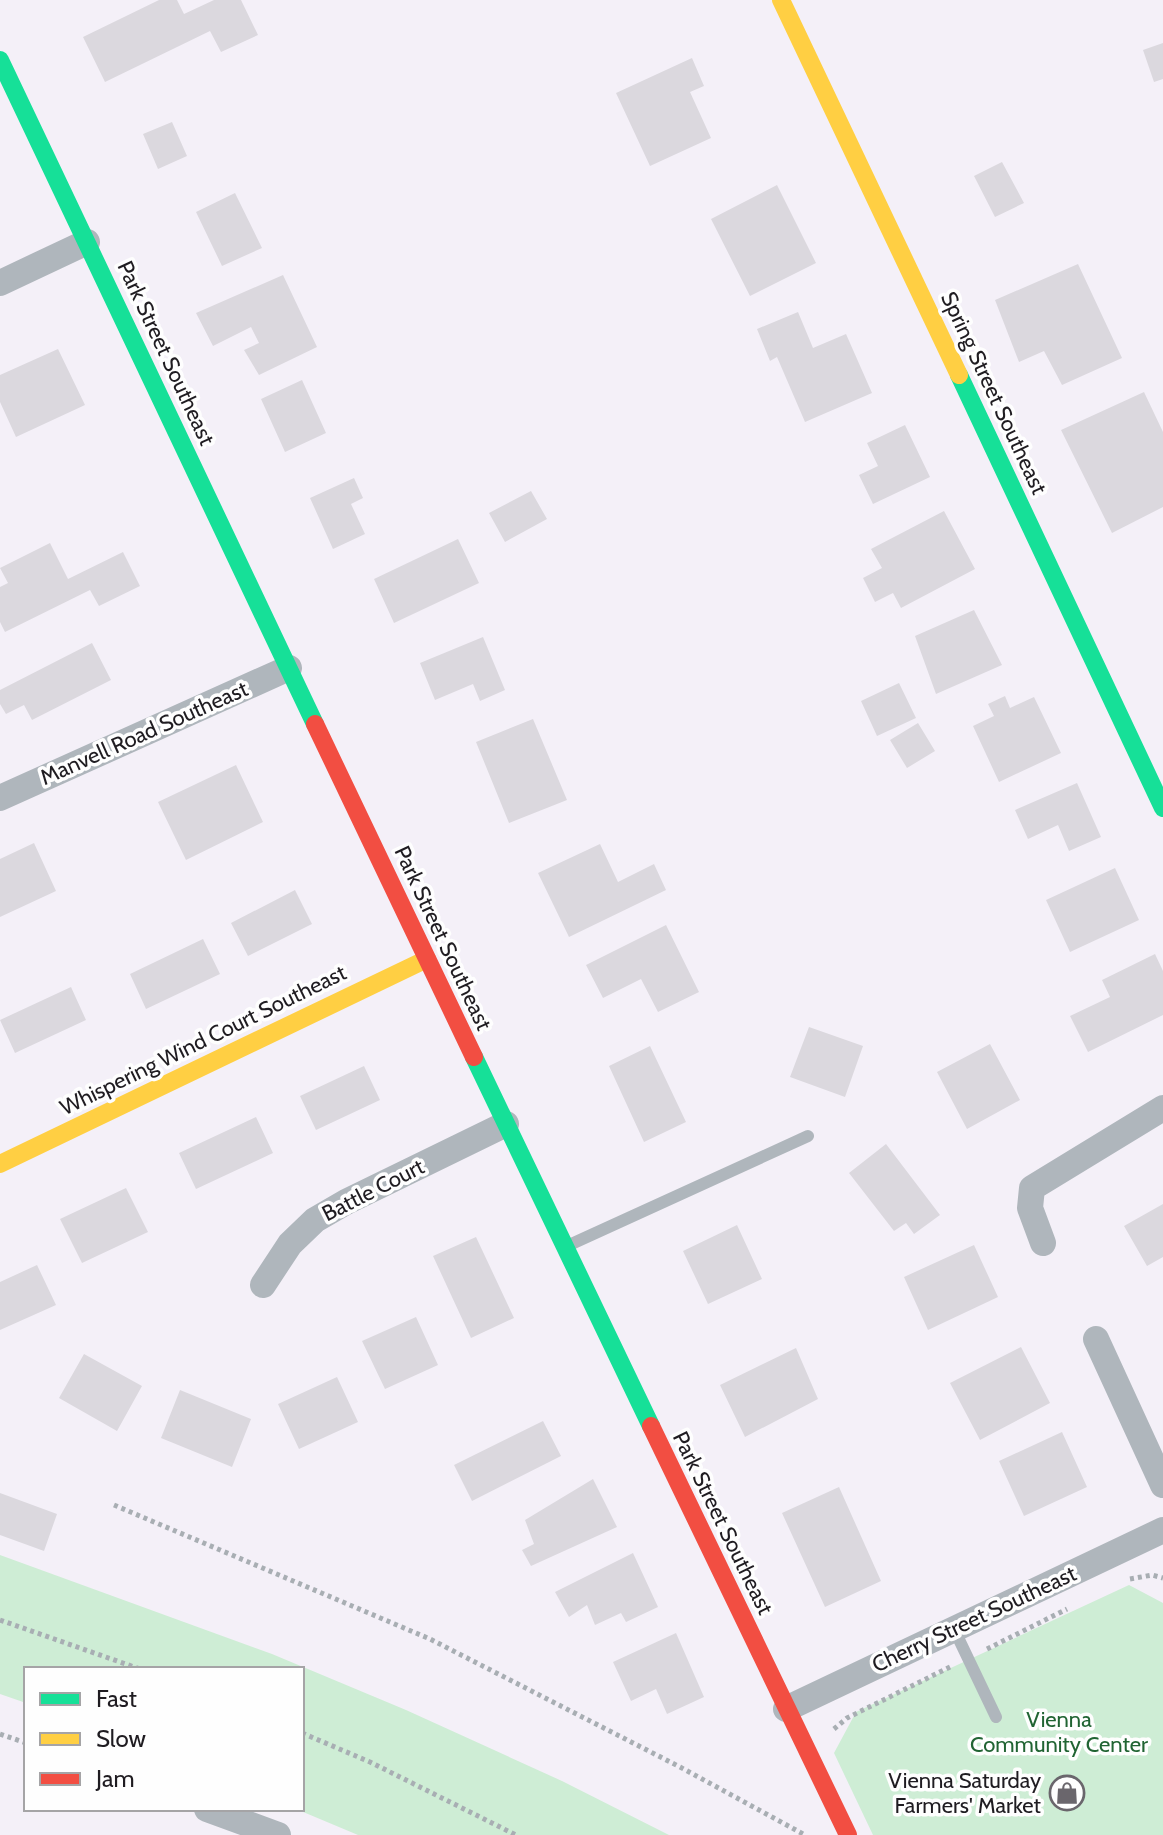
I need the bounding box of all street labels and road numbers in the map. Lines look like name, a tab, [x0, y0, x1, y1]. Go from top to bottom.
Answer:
street label: Park Street Southeast	[111, 257, 221, 450]
street label: Spring Street Southeast	[935, 287, 1053, 499]
street label: Manvell Road Southeast	[36, 675, 253, 791]
street label: Park Street Southeast	[388, 842, 498, 1035]
street label: Whispering Wind Court Southeast	[56, 959, 351, 1121]
street label: Battle Court	[317, 1153, 429, 1227]
street label: Park Street Southeast	[667, 1427, 779, 1619]
street label: Cherry Street Southeast	[868, 1560, 1081, 1678]

